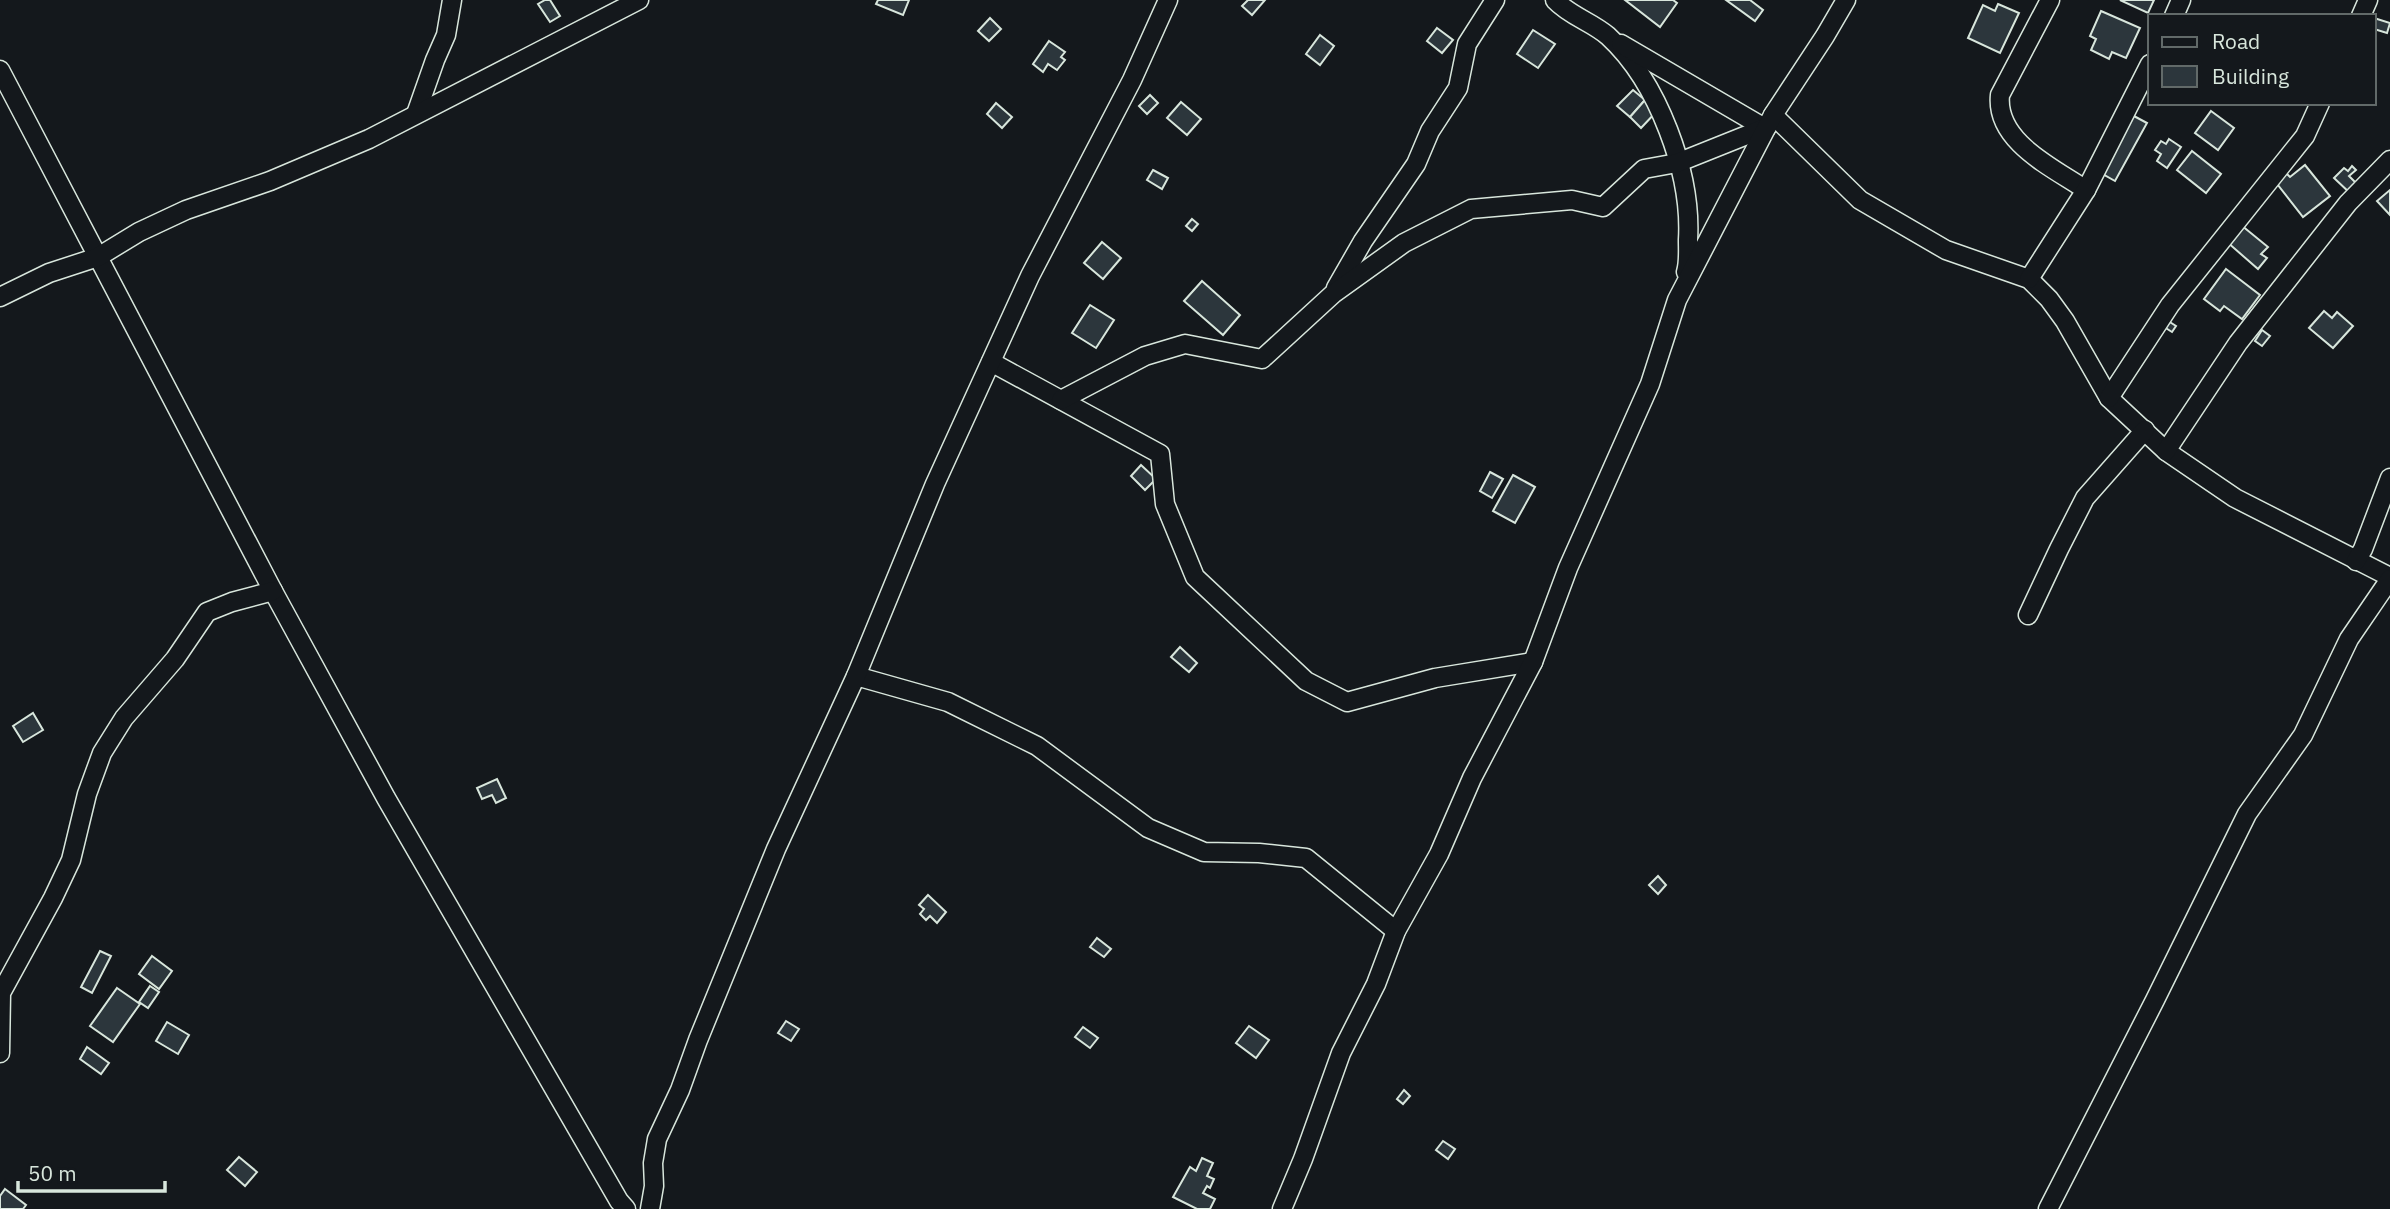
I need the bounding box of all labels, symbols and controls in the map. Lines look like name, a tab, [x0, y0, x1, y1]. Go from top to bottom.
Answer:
legend	[2148, 14, 2376, 105]
text: Road	[2212, 27, 2260, 55]
text: Building	[2212, 62, 2289, 90]
scale bar	[18, 1150, 164, 1194]
text: 50 m	[28, 1159, 77, 1187]

